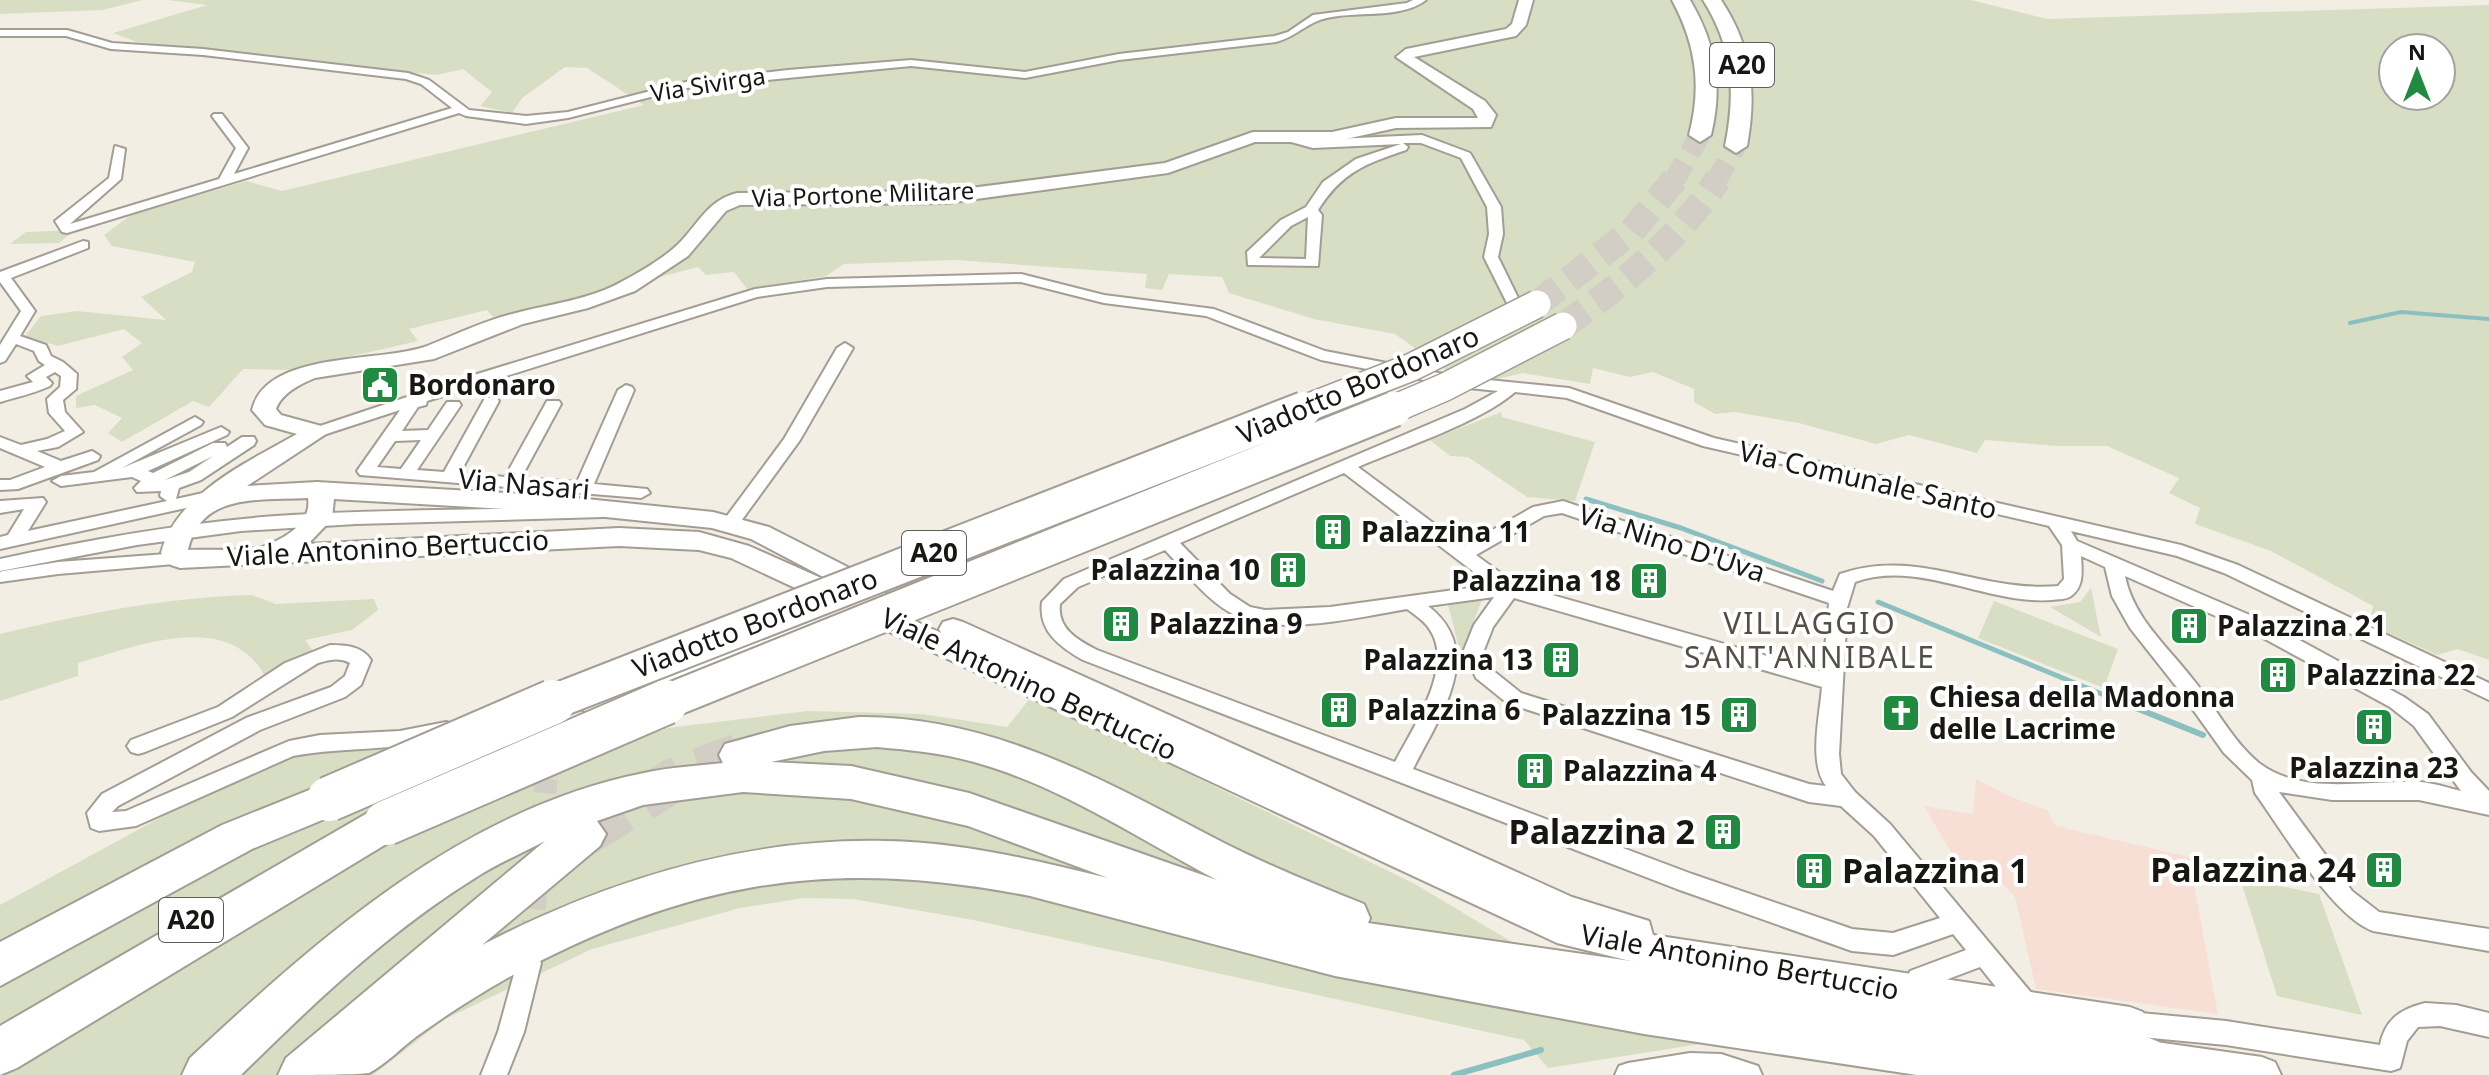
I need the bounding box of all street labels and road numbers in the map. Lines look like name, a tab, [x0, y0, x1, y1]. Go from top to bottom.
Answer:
road number: A20	[1710, 43, 1774, 87]
street label: Via Sivirga	[648, 58, 768, 109]
street label: Via Portone Militare	[751, 173, 975, 214]
street label: Viadotto Bordonaro	[1231, 316, 1485, 452]
street label: Via Comunale Santo	[1735, 431, 2001, 527]
street label: Via Nasari	[457, 458, 591, 508]
street label: Via Nino D'Uva	[1574, 494, 1771, 590]
street label: Viale Antonino Bertuccio	[226, 520, 550, 574]
road number: A20	[902, 531, 966, 575]
street label: Viadotto Bordonaro	[627, 558, 883, 686]
street label: Viale Antonino Bertuccio	[875, 598, 1184, 768]
road number: A20	[159, 898, 223, 942]
street label: Viale Antonino Bertuccio	[1578, 914, 1902, 1008]

